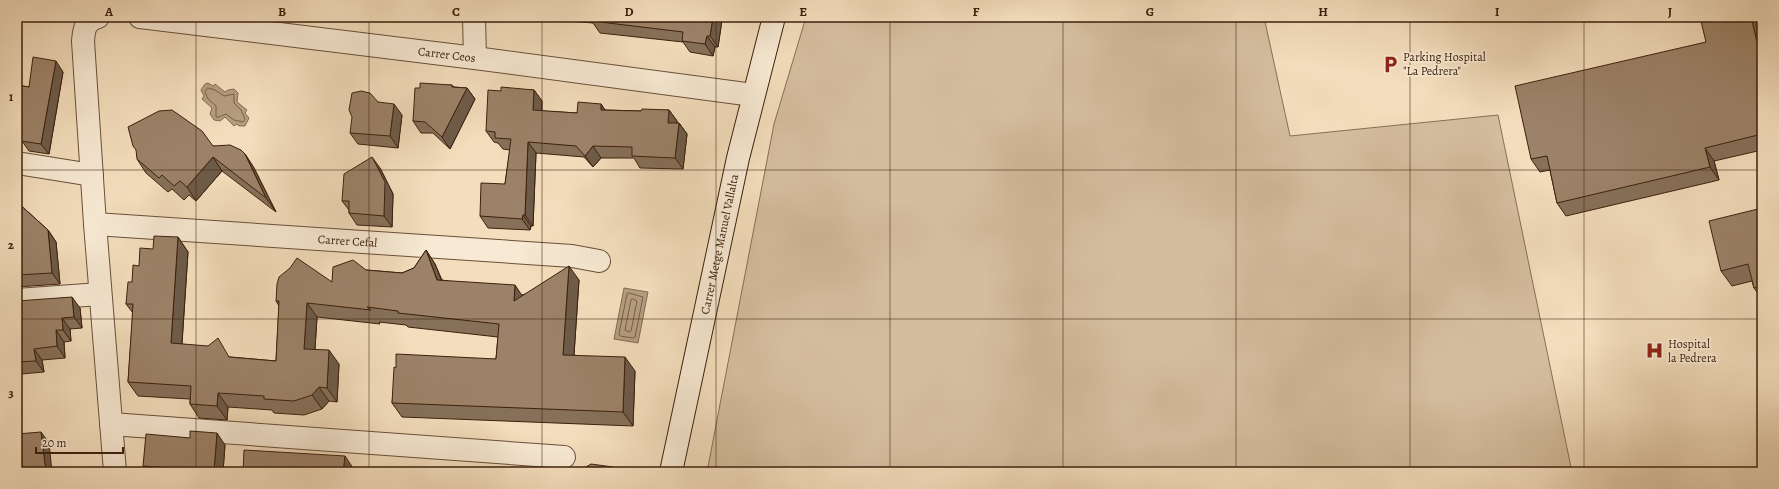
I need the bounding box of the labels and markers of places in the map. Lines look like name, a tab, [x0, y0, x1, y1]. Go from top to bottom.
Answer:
place label: Parking Hospital "La Pedrera"	[1403, 49, 1486, 79]
parking icon: Parking Hospital "La Pedrera"	[1380, 54, 1400, 74]
place label: Hospital la Pedrera	[1668, 336, 1717, 366]
hospital icon: Hospital la Pedrera	[1645, 341, 1665, 361]

